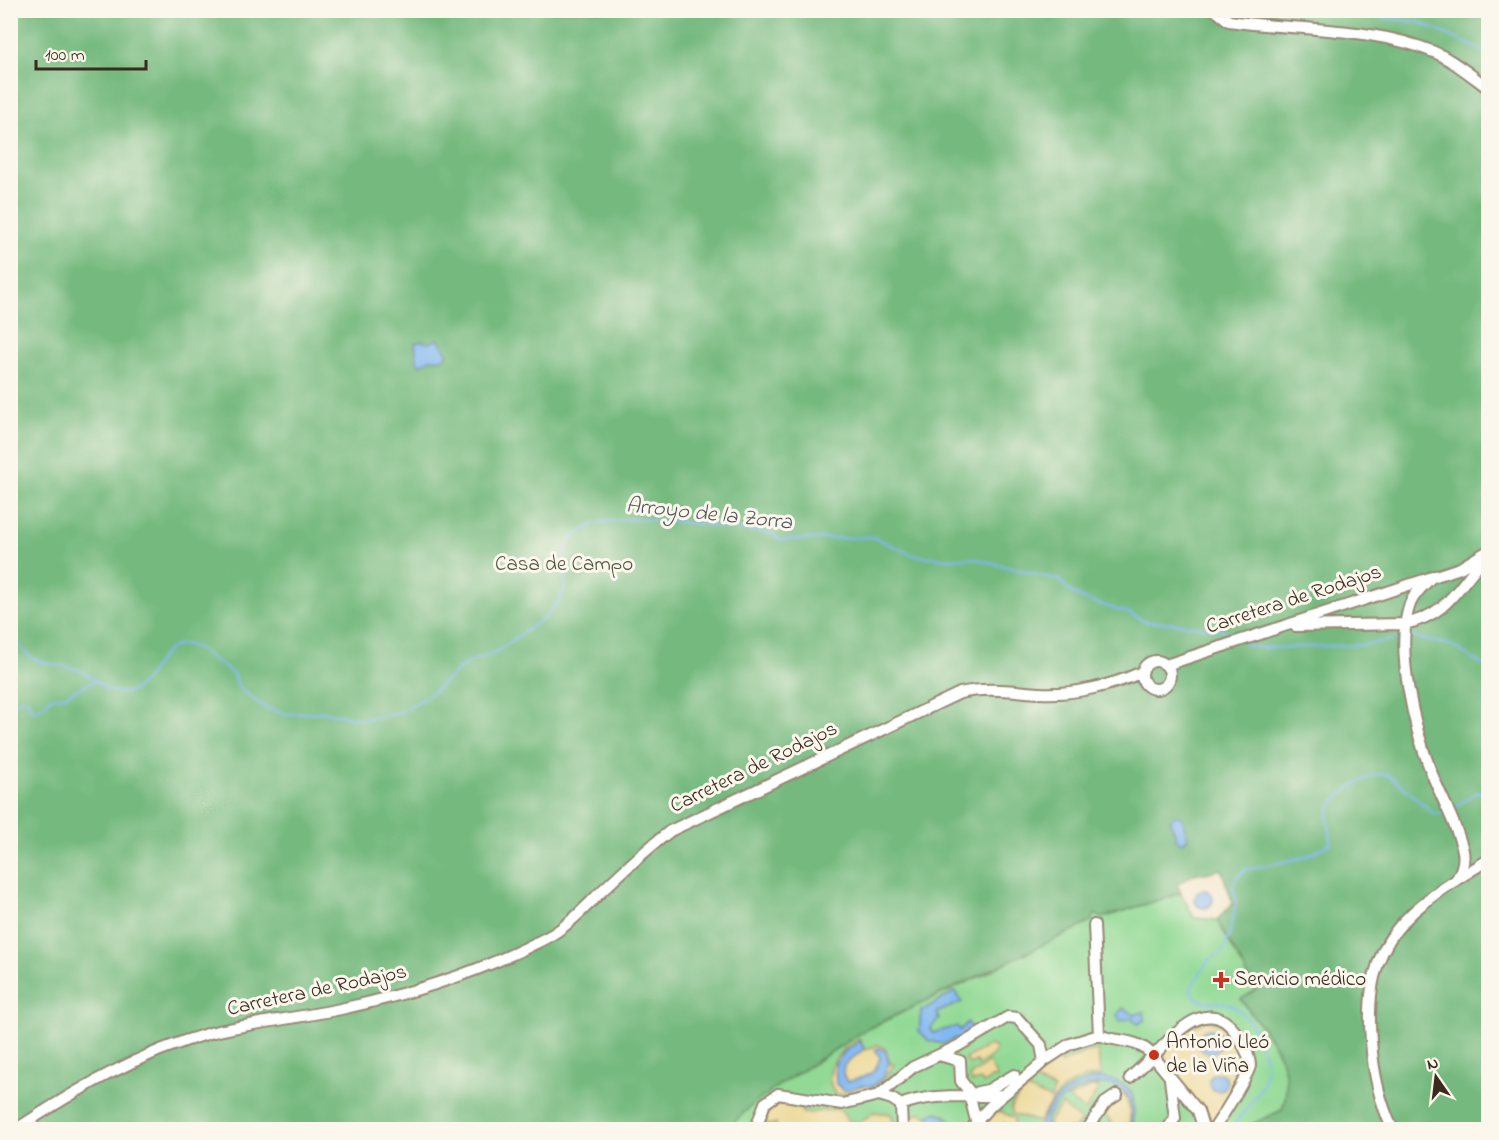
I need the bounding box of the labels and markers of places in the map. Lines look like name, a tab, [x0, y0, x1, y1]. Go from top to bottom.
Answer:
place label: Servicio médico	[1234, 965, 1366, 995]
marker: Servicio médico	[1212, 971, 1230, 989]
place label: Antonio Lleó de la Viña	[1166, 1028, 1269, 1082]
marker: Antonio Lleó de la Viña	[1147, 1048, 1161, 1062]

